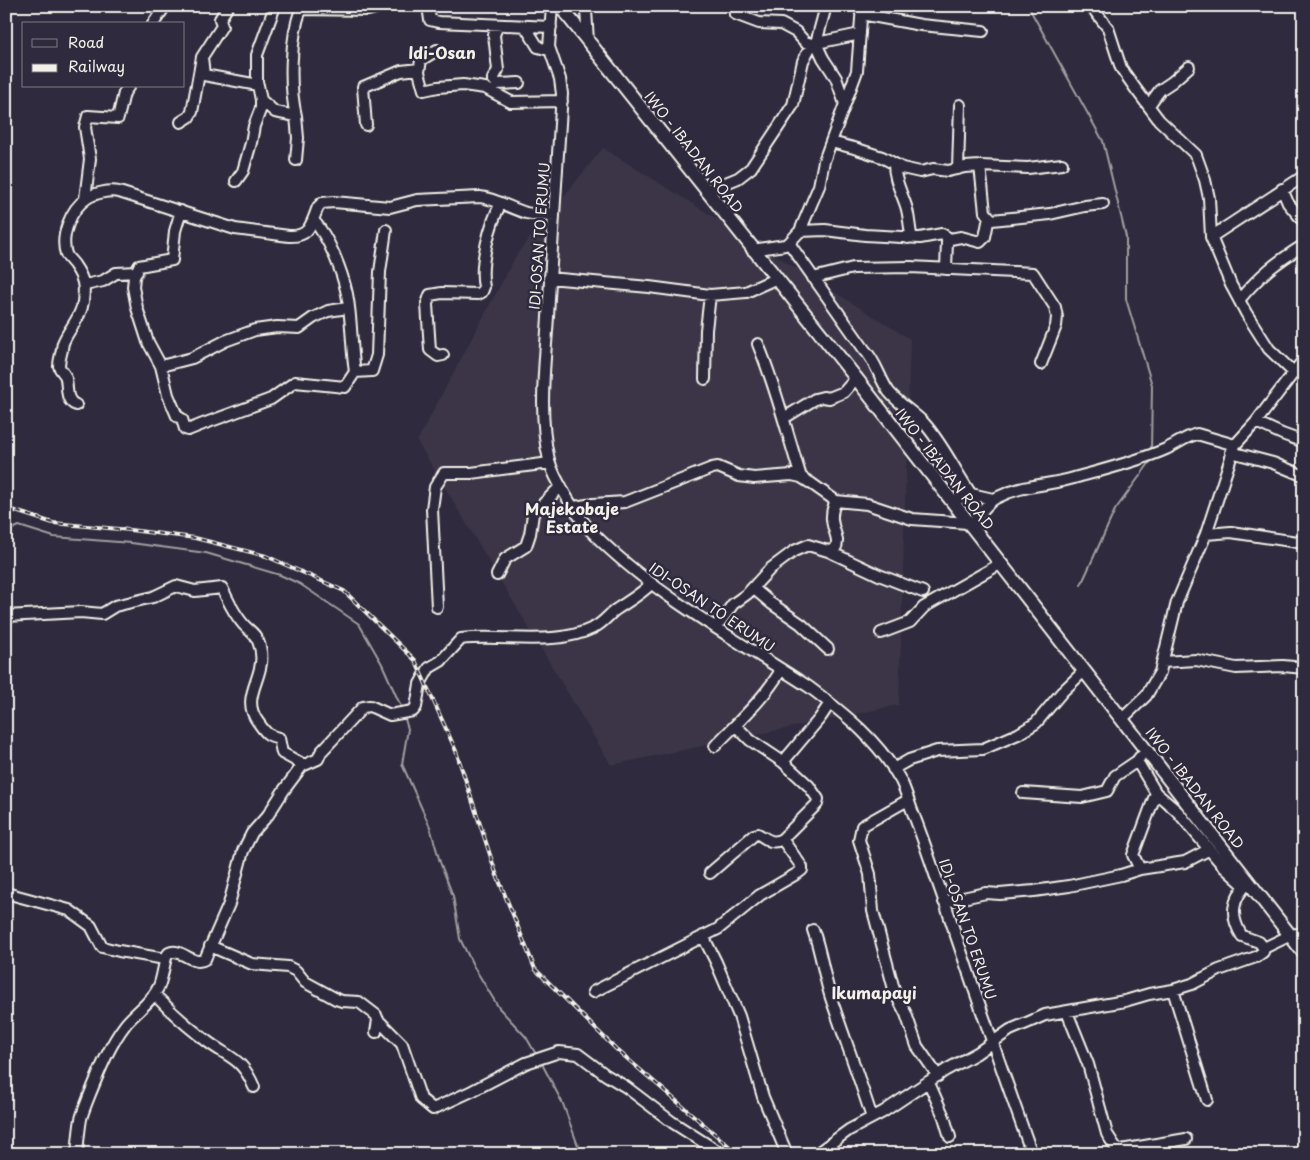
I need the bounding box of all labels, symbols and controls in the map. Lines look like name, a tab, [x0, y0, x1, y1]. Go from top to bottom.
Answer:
legend	[22, 22, 185, 88]
text: Road	[68, 30, 104, 53]
district label: Idi-Osan	[408, 40, 476, 64]
text: Railway	[68, 54, 125, 77]
street label: IWO - IBADAN ROAD	[640, 87, 748, 217]
street label: IDI-OSAN TO ERUMU	[523, 162, 555, 310]
street label: IWO - IBADAN ROAD	[891, 404, 999, 534]
district label: Majekobaje Estate	[525, 496, 619, 538]
street label: IDI-OSAN TO ERUMU	[645, 557, 779, 657]
street label: IWO - IBADAN ROAD	[1141, 723, 1249, 853]
street label: IDI-OSAN TO ERUMU	[934, 856, 1002, 1002]
district label: Ikumapayi	[831, 980, 917, 1004]

